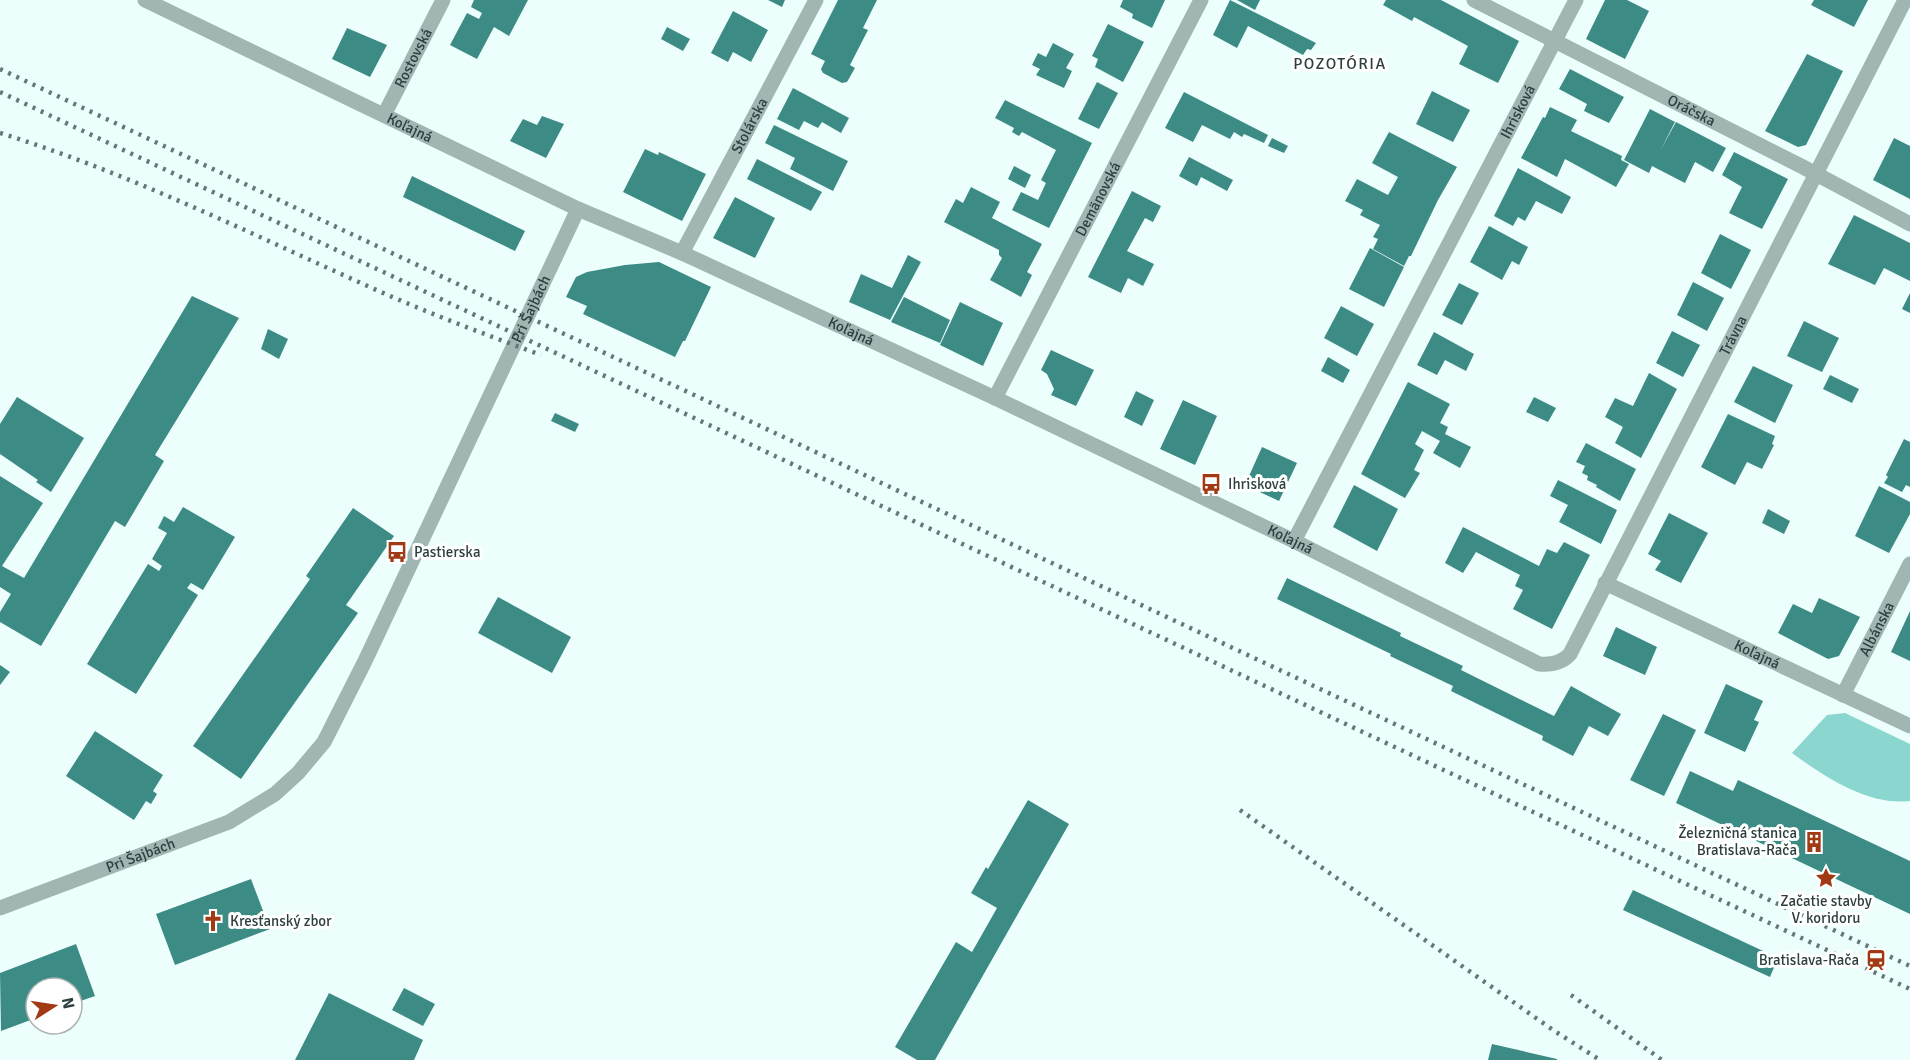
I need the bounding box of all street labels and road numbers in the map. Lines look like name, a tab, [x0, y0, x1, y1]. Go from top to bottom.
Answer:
street label: Rostovská	[390, 25, 436, 91]
street label: Ihrisková	[1496, 82, 1539, 142]
street label: Oráčska	[1664, 91, 1719, 130]
street label: Stolárska	[727, 95, 772, 157]
street label: Koľajná	[384, 109, 436, 146]
street label: Demänovská	[1071, 159, 1125, 239]
street label: Pri Šajbách	[507, 272, 554, 346]
street label: Koľajná	[825, 313, 877, 350]
street label: Trávna	[1716, 313, 1751, 358]
street label: Koľajná	[1265, 521, 1316, 558]
street label: Albánska	[1855, 599, 1898, 659]
street label: Koľajná	[1731, 636, 1783, 673]
street label: Pri Šajbách	[103, 834, 177, 876]

